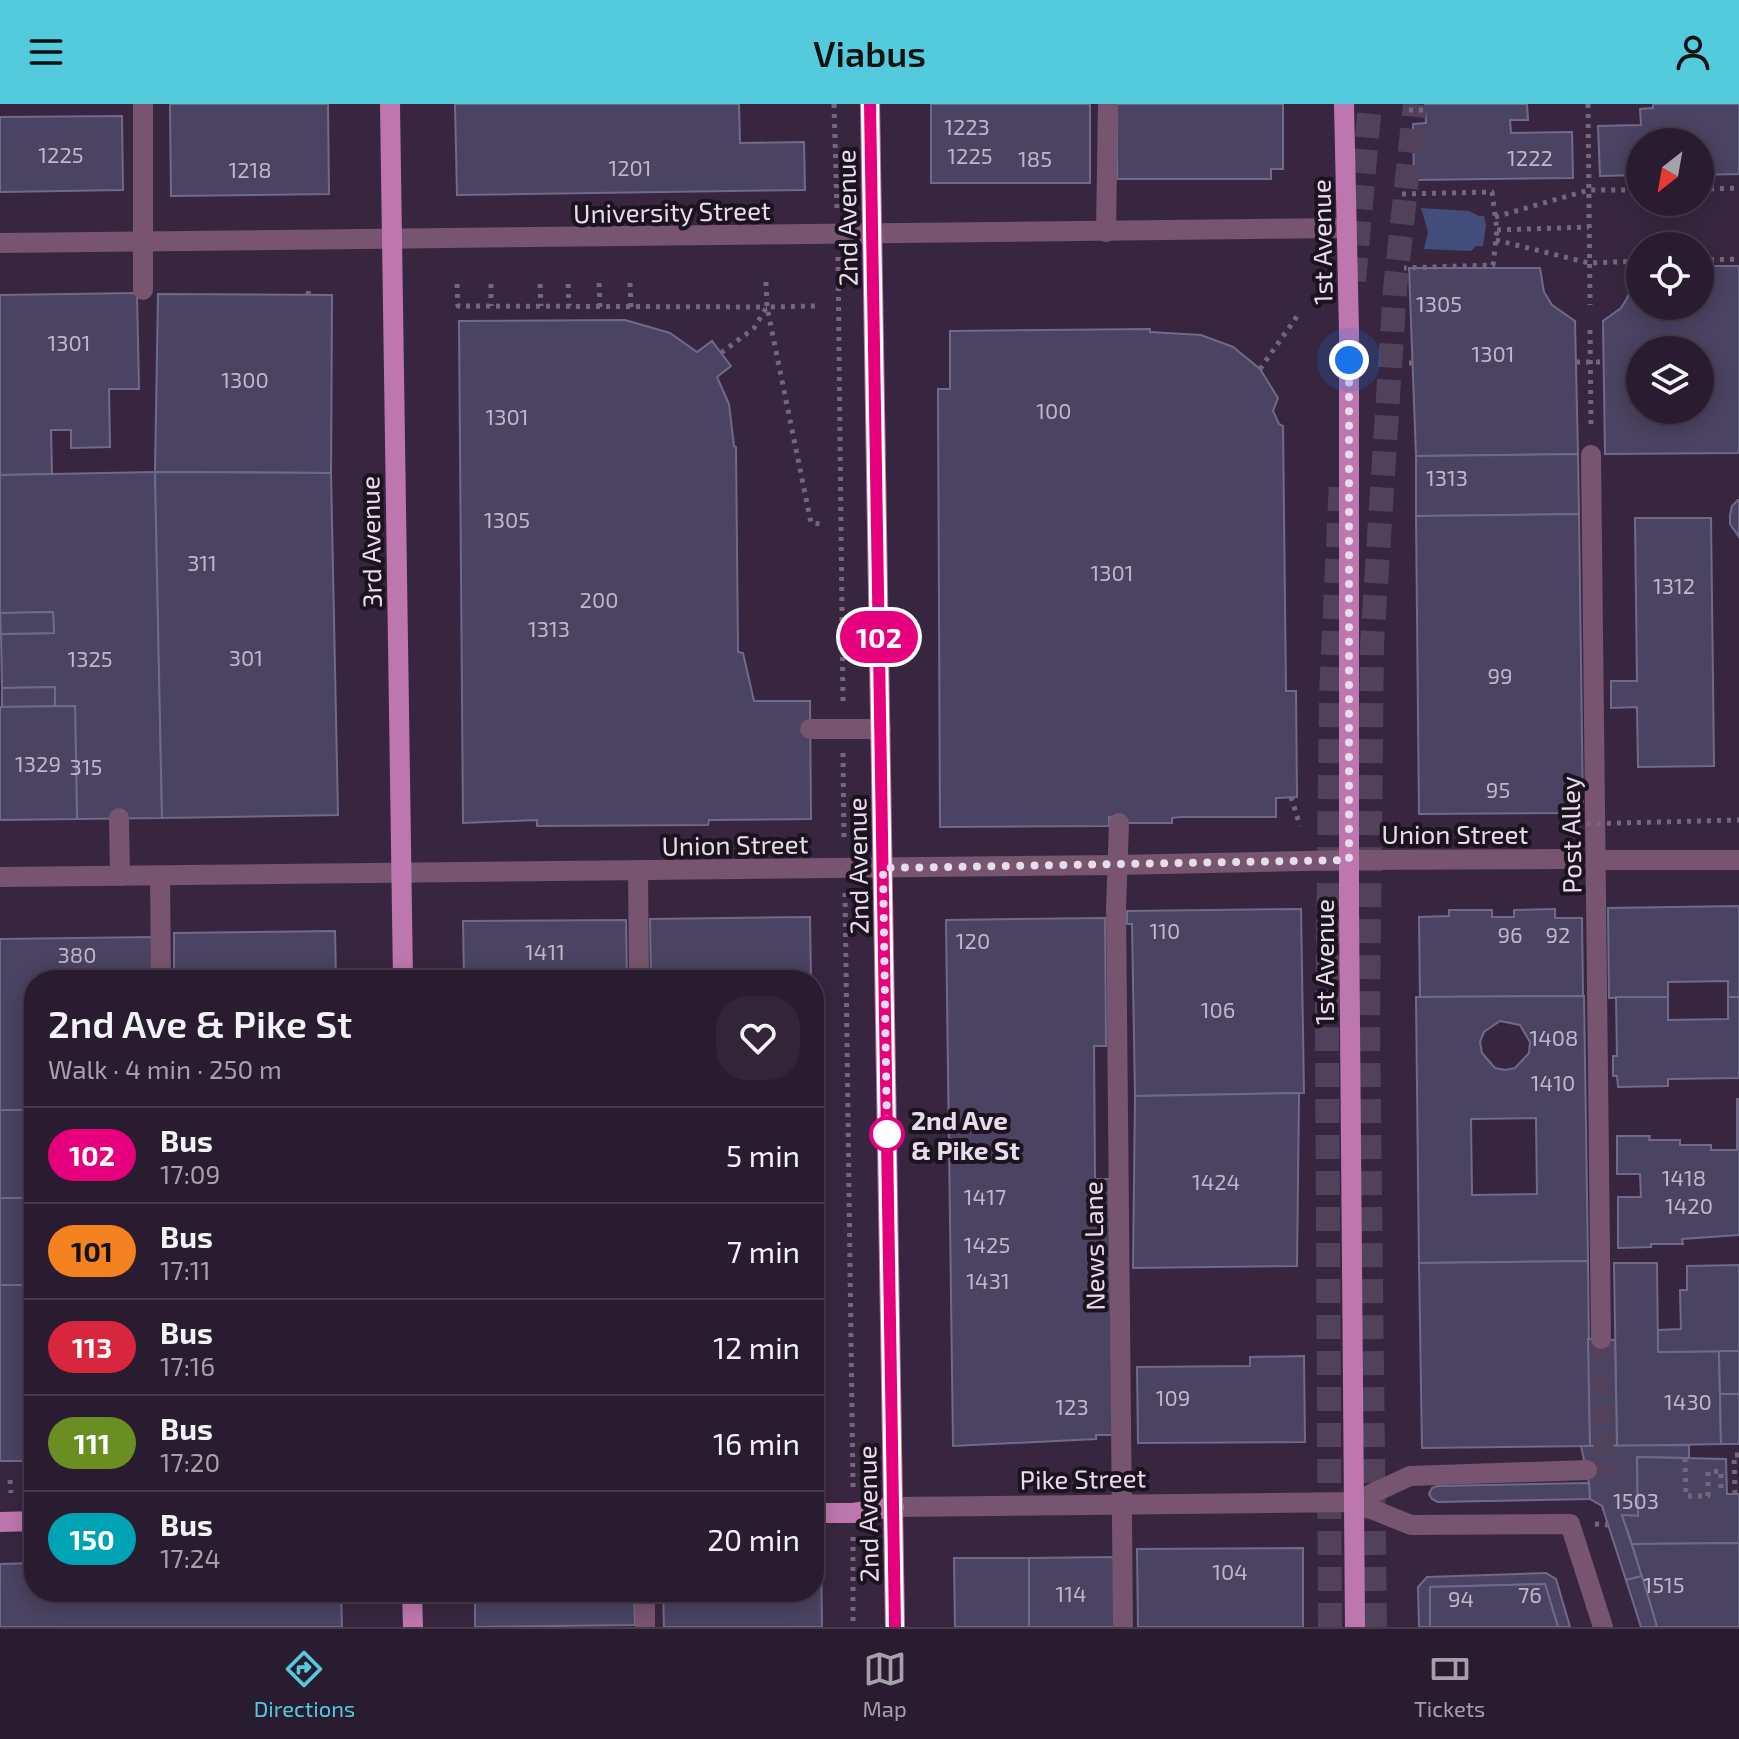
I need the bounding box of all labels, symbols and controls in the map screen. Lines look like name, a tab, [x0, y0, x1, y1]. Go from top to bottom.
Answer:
icon: menu	[24, 30, 68, 74]
icon: person	[1671, 30, 1715, 74]
text: Viabus	[813, 31, 926, 74]
house number: 1223	[944, 113, 990, 139]
north arrow	[1626, 128, 1714, 216]
map controls	[1626, 128, 1714, 424]
house number: 1225	[38, 141, 84, 167]
house number: 1225	[947, 142, 993, 168]
house number: 1222	[1507, 144, 1553, 170]
house number: 185	[1018, 145, 1052, 171]
street label: 2nd Avenue	[829, 149, 863, 287]
house number: 1201	[608, 154, 652, 180]
house number: 1218	[228, 156, 272, 182]
street label: 1st Avenue	[1304, 179, 1338, 305]
street label: University Street	[573, 194, 771, 228]
button: locate	[1626, 232, 1714, 320]
house number: 1305	[1416, 290, 1462, 316]
house number: 1301	[47, 329, 91, 355]
button: layers	[1626, 336, 1714, 424]
your location	[1329, 340, 1369, 380]
house number: 1301	[1471, 340, 1515, 366]
house number: 1300	[221, 366, 269, 392]
house number: 100	[1036, 397, 1072, 423]
house number: 1301	[485, 403, 529, 429]
house number: 1313	[1426, 464, 1468, 490]
street label: 3rd Avenue	[353, 476, 387, 608]
house number: 1305	[484, 506, 530, 532]
house number: 311	[187, 549, 217, 575]
house number: 1301	[1090, 559, 1134, 585]
house number: 1312	[1653, 572, 1695, 598]
house number: 200	[580, 586, 618, 612]
line badge: 102	[833, 611, 925, 663]
house number: 1313	[528, 615, 570, 641]
text: 102	[856, 620, 902, 654]
house number: 301	[229, 644, 263, 670]
house number: 1325	[67, 645, 113, 671]
house number: 99	[1487, 662, 1513, 688]
house number: 1329	[15, 750, 61, 776]
house number: 315	[70, 753, 102, 779]
house number: 95	[1486, 776, 1510, 802]
street label: Post Alley	[1553, 776, 1587, 894]
street label: 2nd Avenue	[840, 797, 874, 935]
street label: Union Street	[1382, 818, 1528, 849]
street label: Union Street	[661, 827, 809, 861]
street label: 1st Avenue	[1308, 899, 1339, 1025]
house number: 110	[1150, 917, 1180, 943]
house number: 96	[1497, 921, 1523, 947]
house number: 92	[1546, 921, 1570, 947]
house number: 120	[956, 927, 990, 953]
house number: 1411	[525, 938, 565, 964]
house number: 380	[58, 941, 96, 967]
button: heart	[716, 996, 800, 1080]
house number: 106	[1201, 996, 1235, 1022]
text: 2nd Ave & Pike St	[48, 1000, 352, 1046]
house number: 1408	[1530, 1024, 1578, 1050]
text: Walk · 4 min · 250 m	[48, 1053, 282, 1084]
house number: 1410	[1531, 1069, 1575, 1095]
place label: 2nd Ave & Pike St	[911, 1104, 1020, 1165]
marker: 2nd Ave & Pike St	[870, 1117, 904, 1151]
text: Bus	[160, 1122, 213, 1158]
text: 5 min	[726, 1137, 800, 1173]
text: 102	[69, 1138, 115, 1172]
text: 17:09	[160, 1158, 220, 1189]
house number: 1418	[1662, 1164, 1706, 1190]
house number: 1424	[1192, 1168, 1240, 1194]
street label: News Lane	[1076, 1181, 1110, 1311]
house number: 1417	[964, 1183, 1006, 1209]
house number: 1420	[1665, 1192, 1713, 1218]
text: Bus	[160, 1218, 213, 1254]
house number: 1425	[964, 1231, 1010, 1257]
text: 7 min	[727, 1233, 800, 1269]
text: 101	[71, 1234, 113, 1268]
text: 17:11	[160, 1254, 211, 1285]
house number: 1431	[966, 1267, 1010, 1293]
text: Bus	[160, 1314, 213, 1350]
text: 12 min	[713, 1329, 800, 1365]
text: 113	[72, 1330, 112, 1364]
text: 17:16	[160, 1350, 215, 1381]
house number: 109	[1156, 1384, 1190, 1410]
house number: 1430	[1664, 1388, 1712, 1414]
house number: 123	[1055, 1393, 1089, 1419]
text: Bus	[160, 1410, 213, 1446]
text: 16 min	[713, 1425, 800, 1461]
text: 111	[74, 1426, 110, 1460]
street label: 2nd Avenue	[850, 1445, 884, 1583]
text: 17:20	[160, 1446, 220, 1477]
street label: Pike Street	[1019, 1461, 1147, 1495]
house number: 1503	[1613, 1487, 1659, 1513]
text: Bus	[160, 1506, 213, 1542]
text: 20 min	[707, 1521, 800, 1557]
text: 150	[69, 1522, 115, 1556]
text: 17:24	[160, 1542, 220, 1573]
house number: 104	[1212, 1558, 1248, 1584]
house number: 1515	[1643, 1571, 1685, 1597]
house number: 114	[1055, 1580, 1087, 1606]
house number: 76	[1518, 1581, 1542, 1607]
house number: 94	[1448, 1585, 1474, 1611]
tab: Directions	[254, 1647, 355, 1721]
tab: Map	[863, 1647, 907, 1721]
tab: Tickets	[1414, 1647, 1485, 1721]

